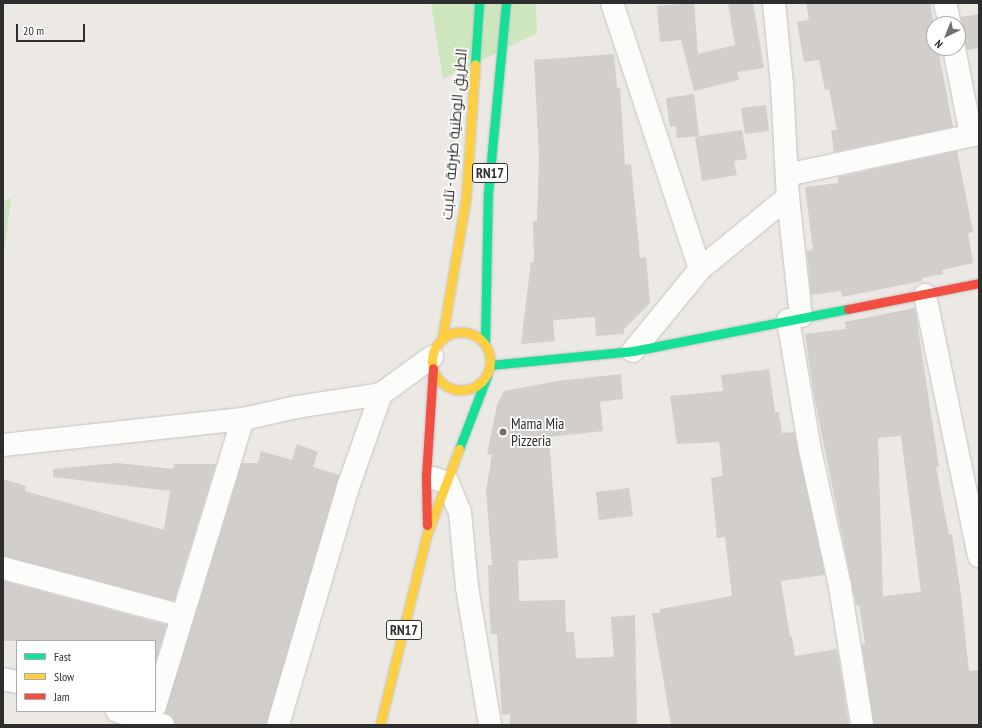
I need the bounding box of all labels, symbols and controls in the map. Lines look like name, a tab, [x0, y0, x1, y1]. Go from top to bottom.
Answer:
scale bar	[18, 16, 87, 42]
north arrow	[926, 16, 966, 56]
text: 20 m	[23, 23, 44, 38]
text: N	[932, 37, 945, 51]
street label: الطريق الوطنية طبرقة - تلابت	[437, 47, 471, 221]
road number: RN17	[472, 161, 508, 185]
place label: Mama Mia Pizzeria	[511, 414, 564, 449]
marker: Mama Mia Pizzeria	[498, 427, 508, 437]
road number: RN17	[386, 618, 422, 642]
legend	[16, 640, 156, 712]
text: Fast	[54, 649, 71, 664]
text: Slow	[54, 669, 74, 684]
text: Jam	[54, 689, 70, 704]

